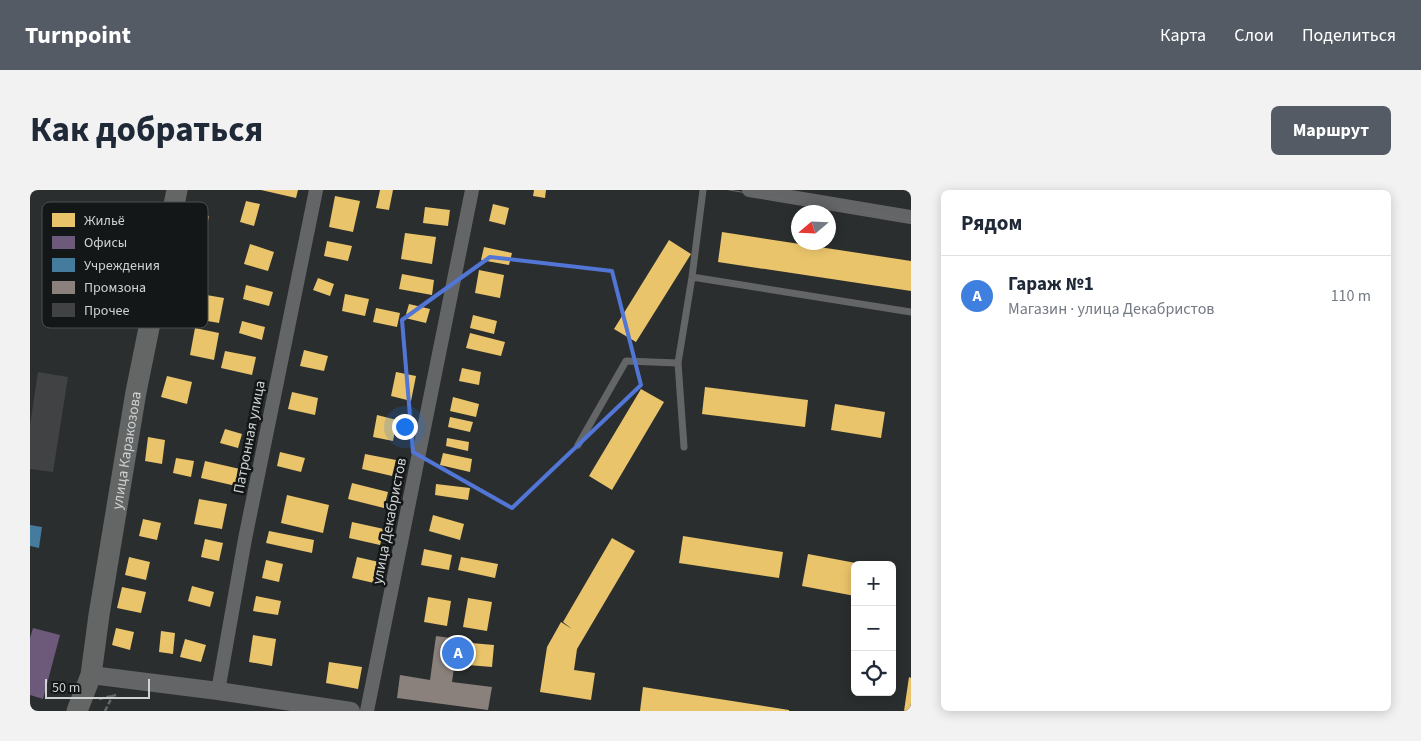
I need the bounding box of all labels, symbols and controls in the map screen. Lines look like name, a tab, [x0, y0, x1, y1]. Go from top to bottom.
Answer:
text: Turnpoint	[25, 18, 131, 53]
text: Карта	[1160, 23, 1206, 48]
text: Слои	[1234, 23, 1274, 48]
text: Поделиться	[1302, 23, 1396, 48]
text: Как добраться	[30, 105, 263, 155]
button: Маршрут	[1271, 106, 1391, 155]
legend	[42, 202, 208, 328]
north arrow	[791, 205, 836, 250]
text: Рядом	[961, 208, 1022, 238]
text: Жильё	[84, 211, 125, 231]
text: Офисы	[84, 233, 127, 253]
text: Учреждения	[84, 256, 160, 276]
text: Гараж №1	[1008, 271, 1094, 298]
text: Промзона	[84, 278, 146, 298]
text: A	[972, 285, 982, 307]
text: 110 m	[1331, 285, 1371, 307]
text: Магазин · улица Декабристов	[1008, 298, 1214, 320]
text: Прочее	[84, 301, 129, 321]
street label: Патронная улица	[228, 379, 271, 495]
street label: улица Каракозова	[107, 390, 147, 511]
your location	[392, 414, 418, 440]
street label: улица Декабристов	[367, 456, 412, 586]
map controls	[851, 561, 896, 696]
button: +	[851, 561, 896, 606]
button: −	[851, 606, 896, 651]
pin: A	[442, 634, 474, 672]
button: locate	[851, 651, 896, 696]
scale bar	[45, 676, 150, 699]
text: 50 m	[52, 678, 80, 698]

